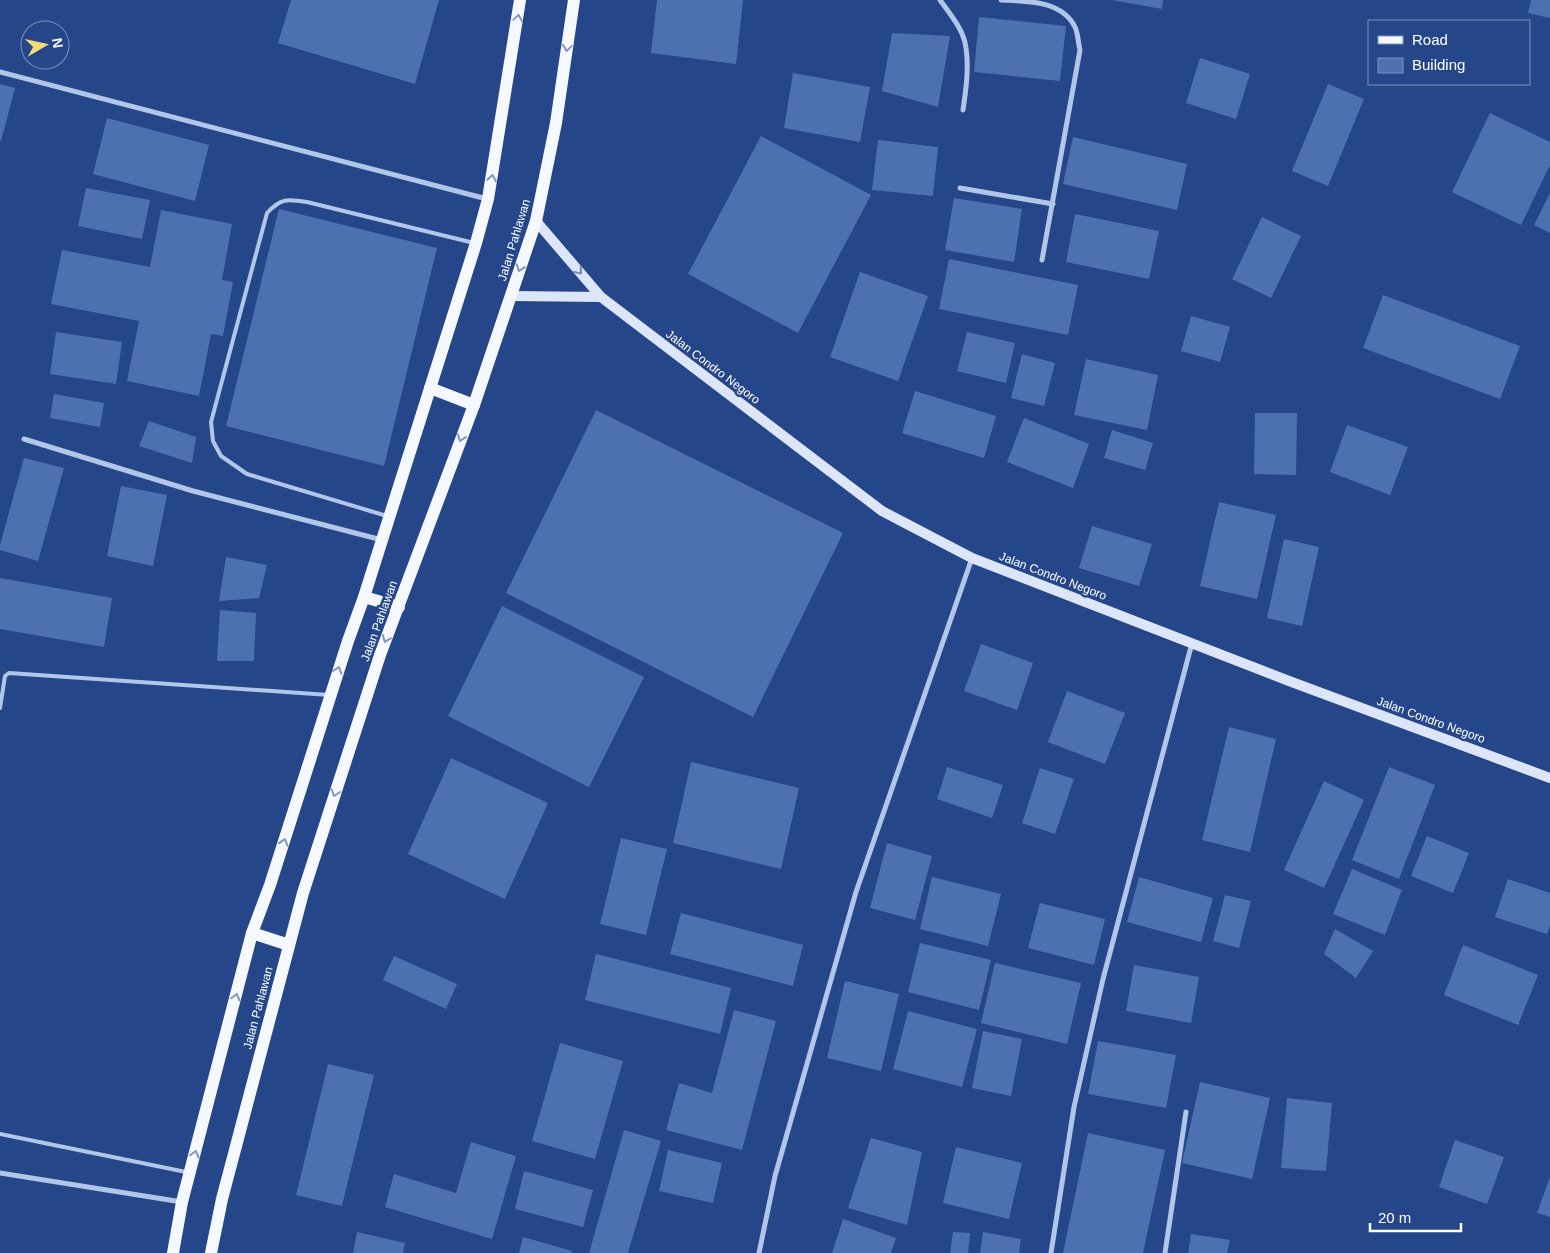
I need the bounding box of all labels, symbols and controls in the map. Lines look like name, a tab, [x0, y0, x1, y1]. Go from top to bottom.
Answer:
one-way arrow	[512, 13, 522, 22]
north arrow	[20, 20, 70, 70]
legend	[1368, 20, 1530, 85]
text: Road	[1412, 31, 1448, 48]
text: N	[49, 37, 67, 49]
one-way arrow	[562, 45, 573, 53]
text: Building	[1412, 56, 1465, 73]
one-way arrow	[486, 174, 496, 183]
street label: Jalan Pahlawan	[495, 197, 533, 283]
one-way arrow	[516, 263, 526, 271]
one-way arrow	[574, 266, 583, 275]
street label: Jalan Condro Negoro	[663, 327, 763, 407]
one-way arrow	[457, 433, 467, 441]
street label: Jalan Condro Negoro	[997, 549, 1109, 603]
street label: Jalan Pahlawan	[358, 579, 400, 663]
one-way arrow	[382, 634, 392, 643]
one-way arrow	[332, 667, 342, 675]
street label: Jalan Condro Negoro	[1375, 694, 1487, 746]
one-way arrow	[331, 789, 341, 797]
one-way arrow	[278, 838, 288, 847]
street label: Jalan Pahlawan	[240, 965, 276, 1051]
one-way arrow	[230, 993, 241, 1001]
one-way arrow	[189, 1151, 199, 1159]
scale bar	[1370, 1200, 1461, 1232]
text: 20 m	[1378, 1209, 1411, 1226]

